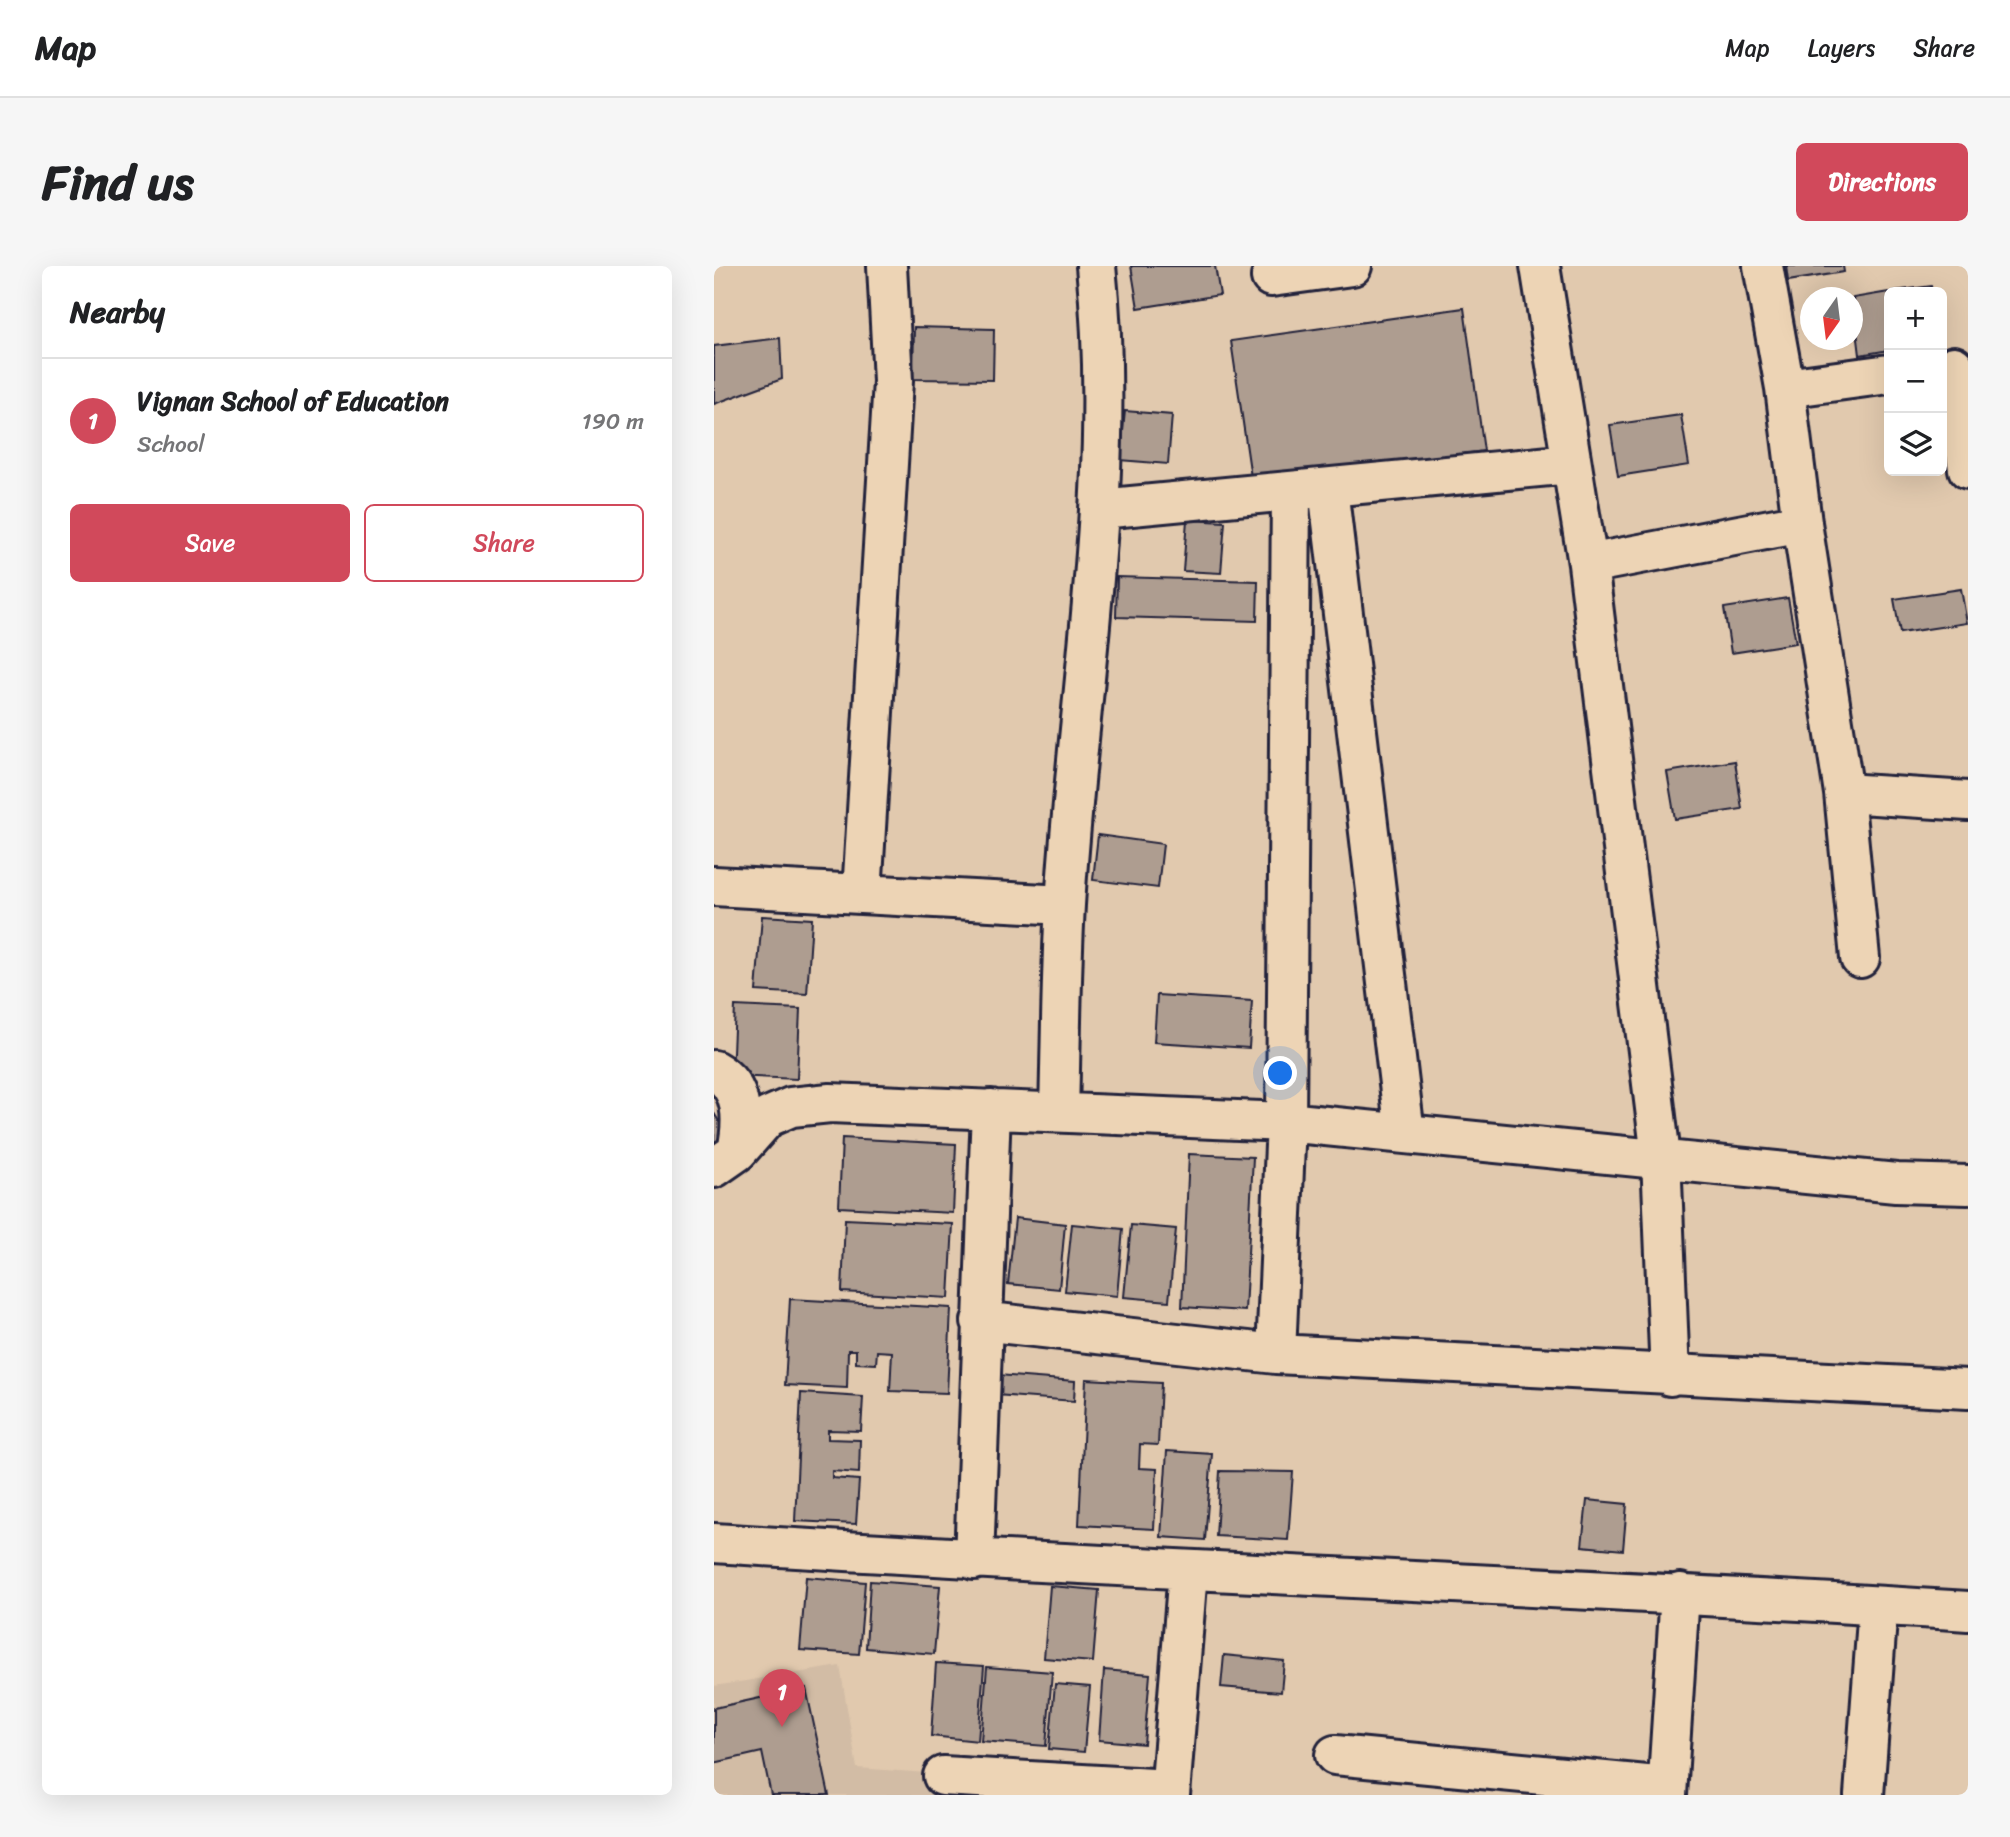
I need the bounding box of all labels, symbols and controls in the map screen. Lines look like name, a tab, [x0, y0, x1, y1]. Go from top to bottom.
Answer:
text: Map	[35, 19, 96, 77]
text: Map	[1725, 27, 1770, 69]
text: Layers	[1808, 27, 1875, 69]
text: Share	[1913, 27, 1975, 69]
text: Find us	[42, 139, 194, 226]
button: Directions	[1796, 143, 1968, 221]
text: Nearby	[70, 285, 165, 339]
north arrow	[1800, 287, 1863, 350]
map controls	[1884, 287, 1947, 476]
button: +	[1884, 287, 1947, 350]
button: −	[1884, 350, 1947, 413]
text: Vignan School of Education	[137, 378, 449, 424]
text: 1	[88, 401, 98, 442]
text: 190 m	[582, 401, 644, 442]
button: layers	[1884, 413, 1947, 476]
text: School	[137, 424, 205, 465]
button: Save	[70, 504, 350, 582]
button: Share	[364, 504, 644, 582]
your location	[1263, 1056, 1297, 1090]
pin: 1	[759, 1669, 805, 1727]

